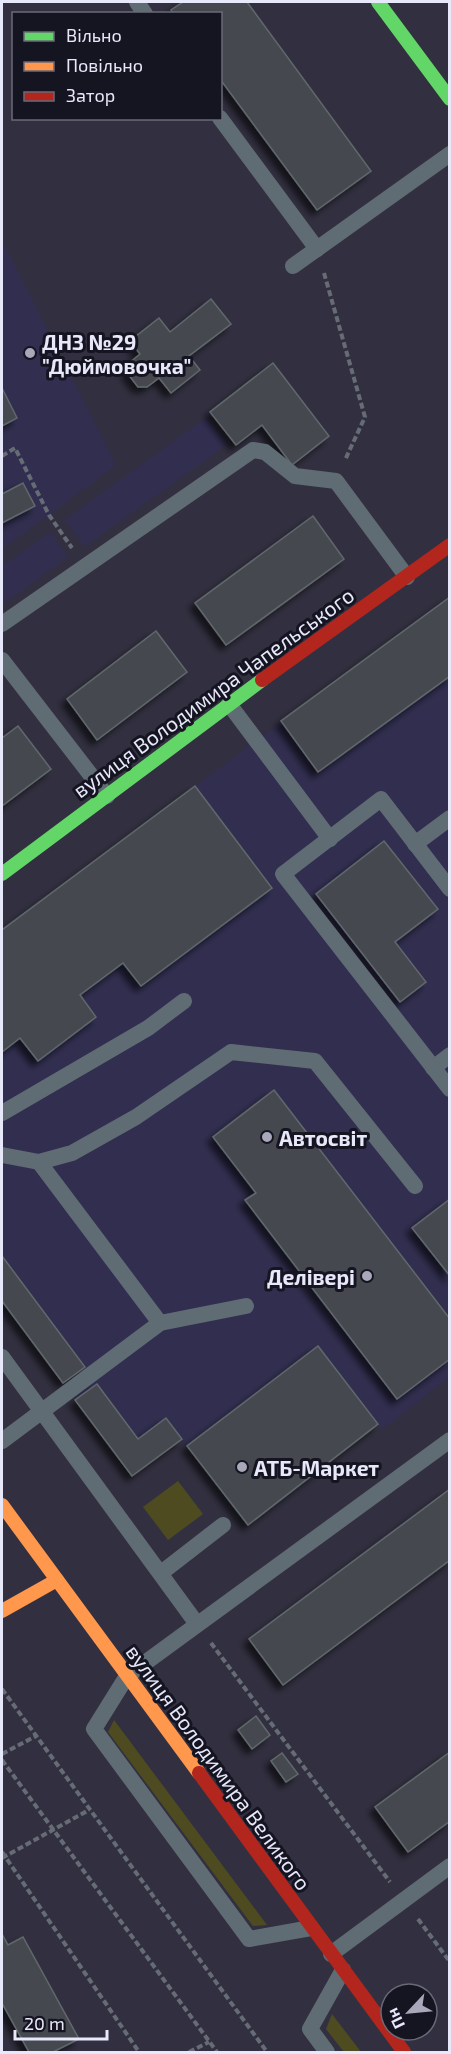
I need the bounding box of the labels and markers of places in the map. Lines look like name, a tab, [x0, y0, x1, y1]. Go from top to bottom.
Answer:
place label: ДНЗ №29 "Дюймовочка"	[42, 329, 191, 378]
marker: ДНЗ №29 "Дюймовочка"	[23, 346, 37, 360]
place label: Автосвіт	[279, 1125, 367, 1150]
marker: Автосвіт	[260, 1130, 274, 1144]
place label: Делівері	[267, 1264, 355, 1289]
marker: Делівері	[360, 1269, 374, 1283]
place label: АТБ-Маркет	[254, 1455, 379, 1480]
marker: АТБ-Маркет	[235, 1460, 249, 1474]

